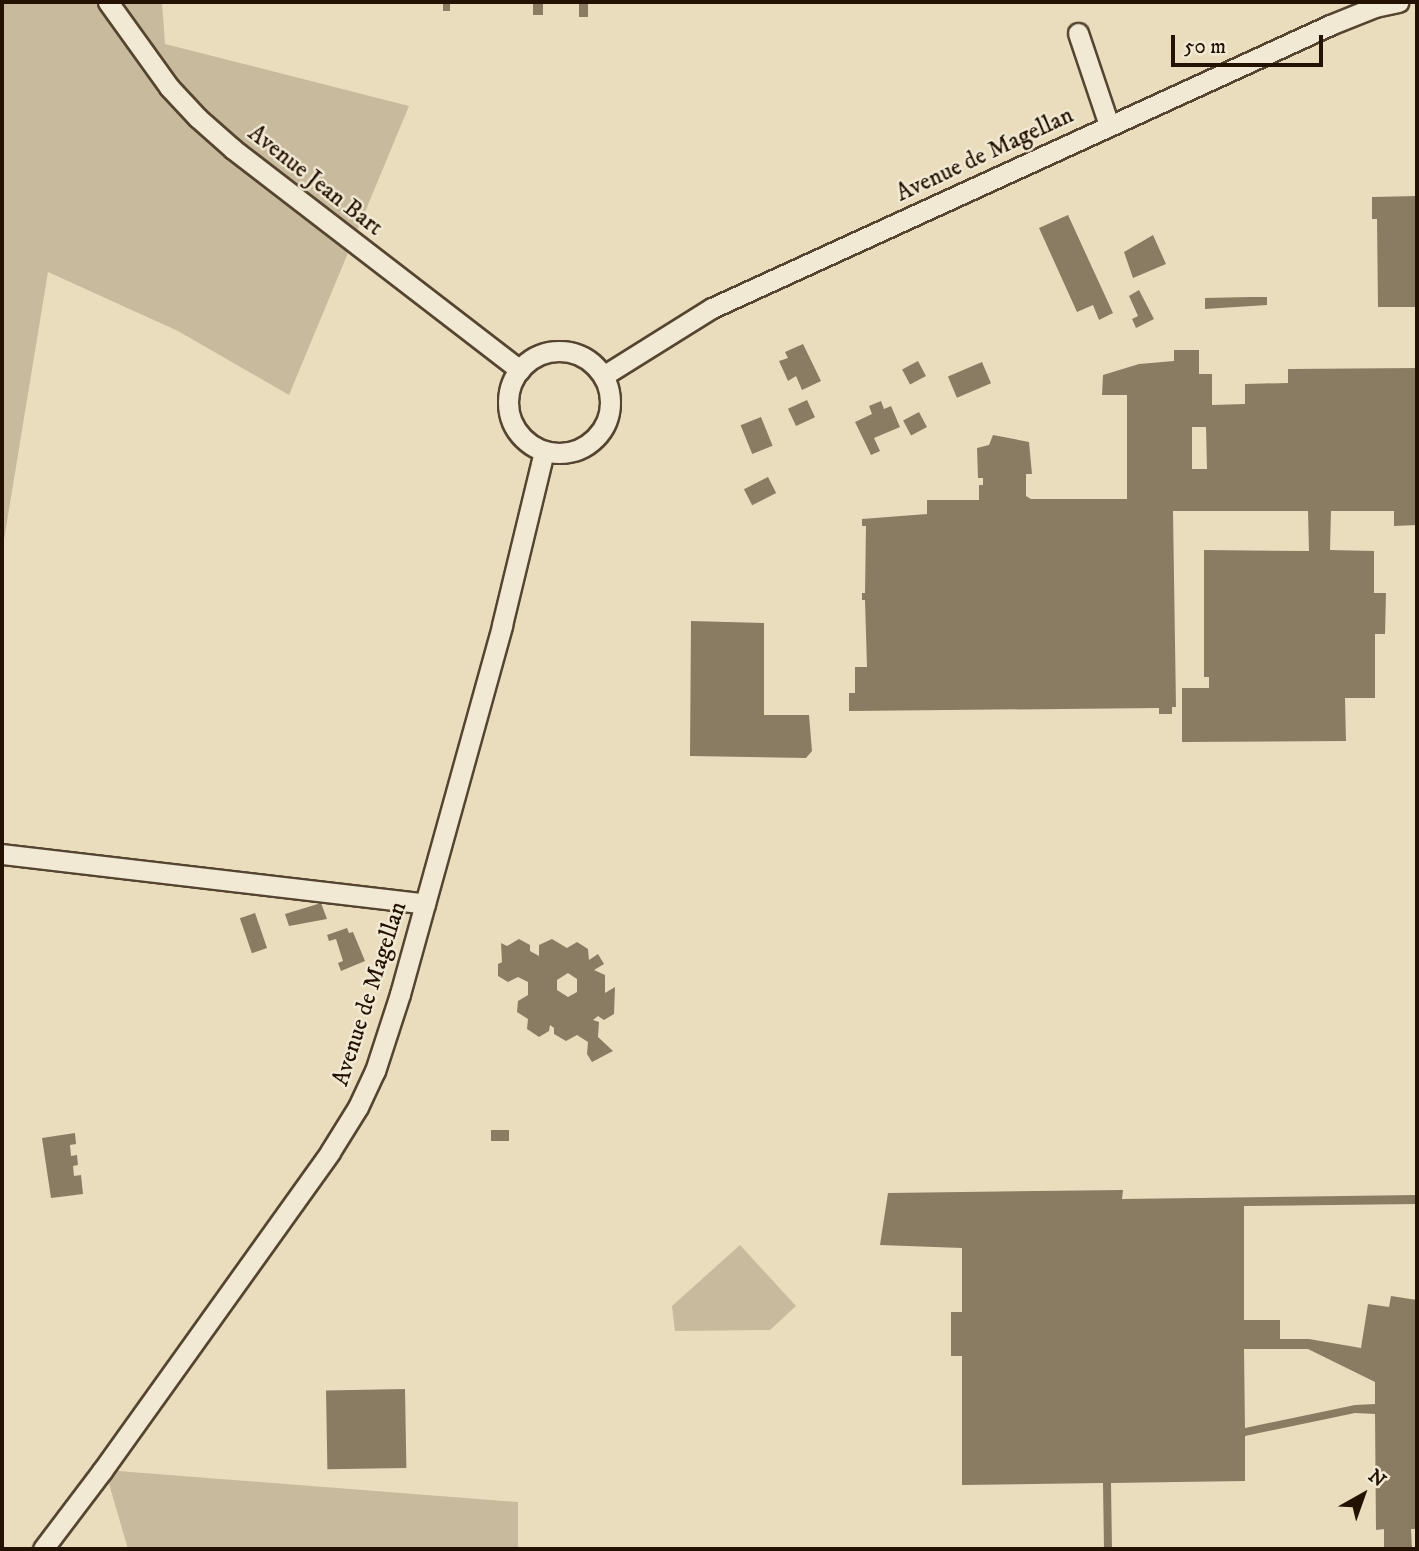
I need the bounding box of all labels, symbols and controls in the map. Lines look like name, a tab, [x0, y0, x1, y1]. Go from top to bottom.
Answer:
scale bar	[1174, 21, 1326, 65]
text: 50 m	[1184, 34, 1226, 60]
street label: Avenue de Magellan	[892, 101, 1078, 209]
street label: Avenue Jean Bart	[242, 119, 388, 243]
street label: Avenue de Magellan	[327, 898, 413, 1090]
north arrow	[1328, 1460, 1398, 1530]
text: N	[1363, 1465, 1390, 1492]

